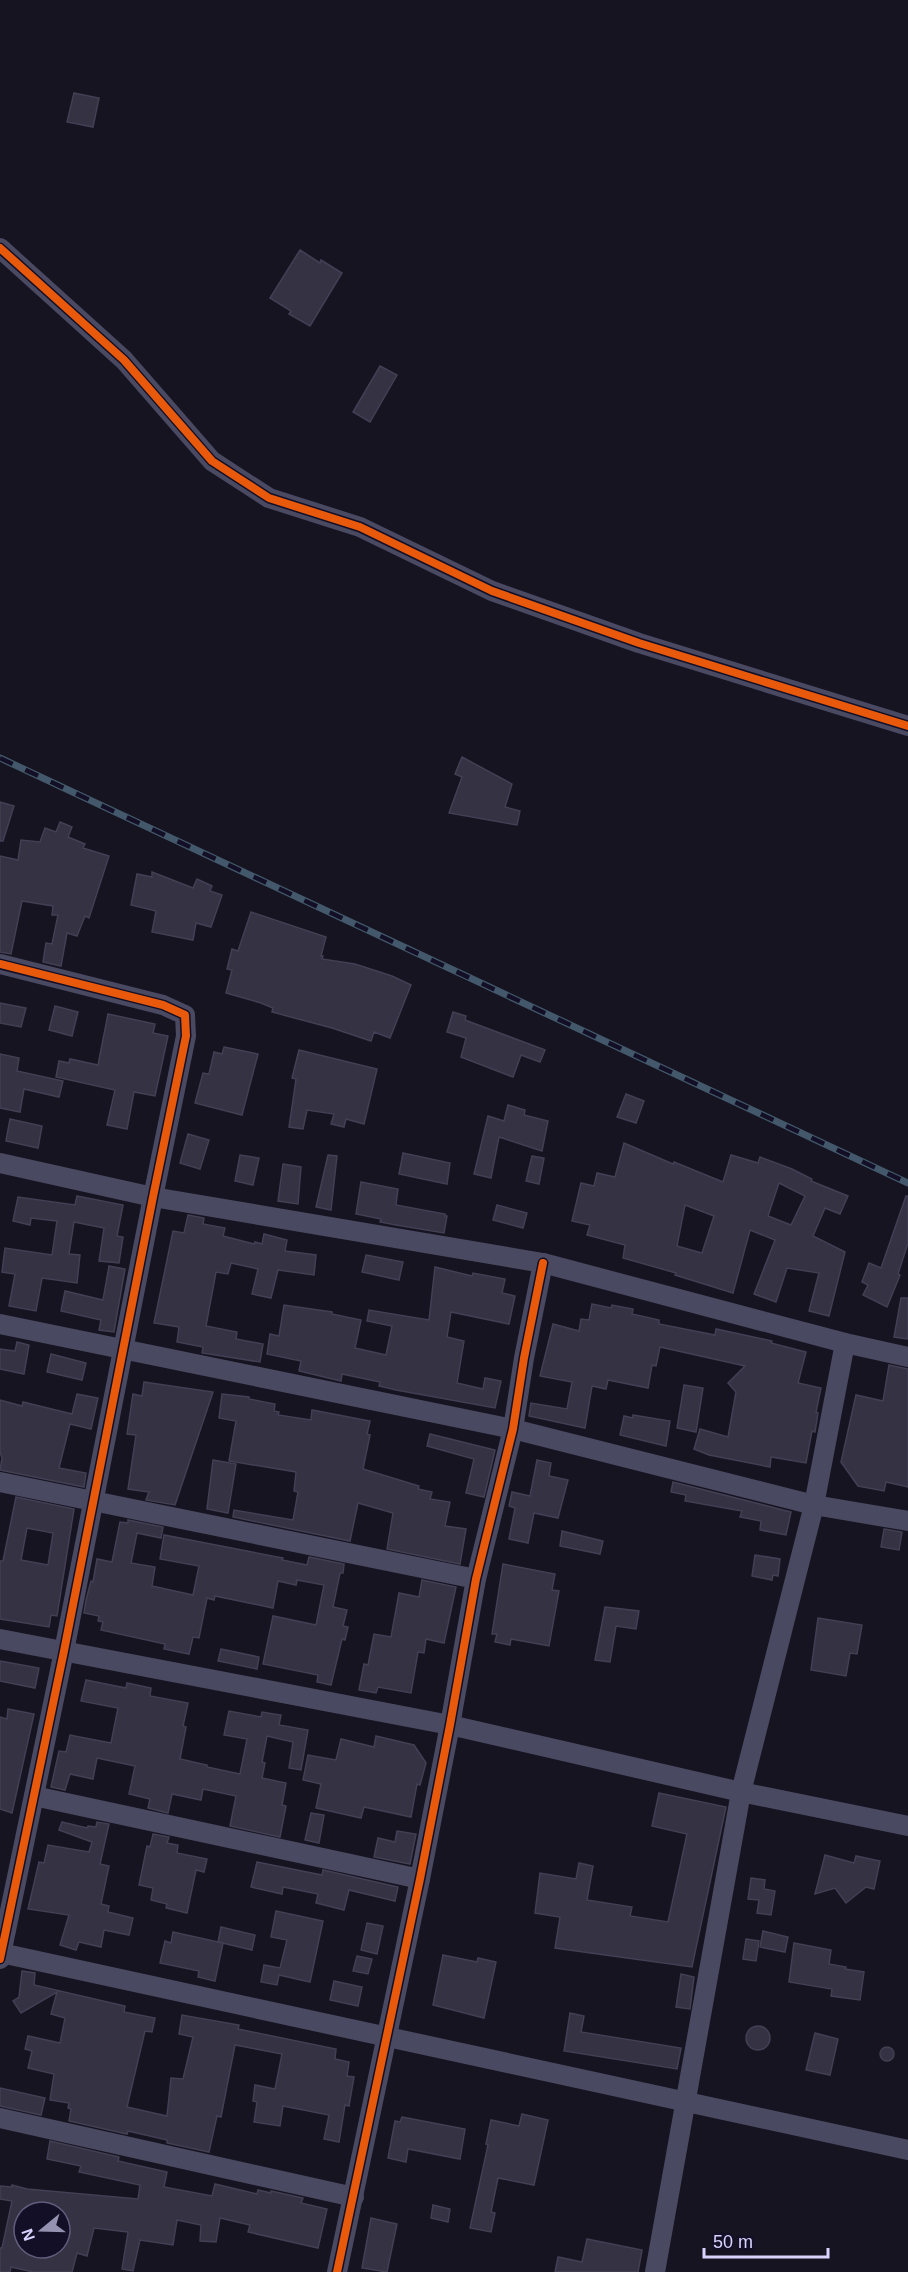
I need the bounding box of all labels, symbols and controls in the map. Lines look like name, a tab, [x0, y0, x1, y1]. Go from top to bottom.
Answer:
north arrow	[12, 2200, 72, 2260]
scale bar	[704, 2221, 828, 2259]
text: N	[18, 2226, 38, 2243]
text: 50 m	[713, 2232, 753, 2252]

